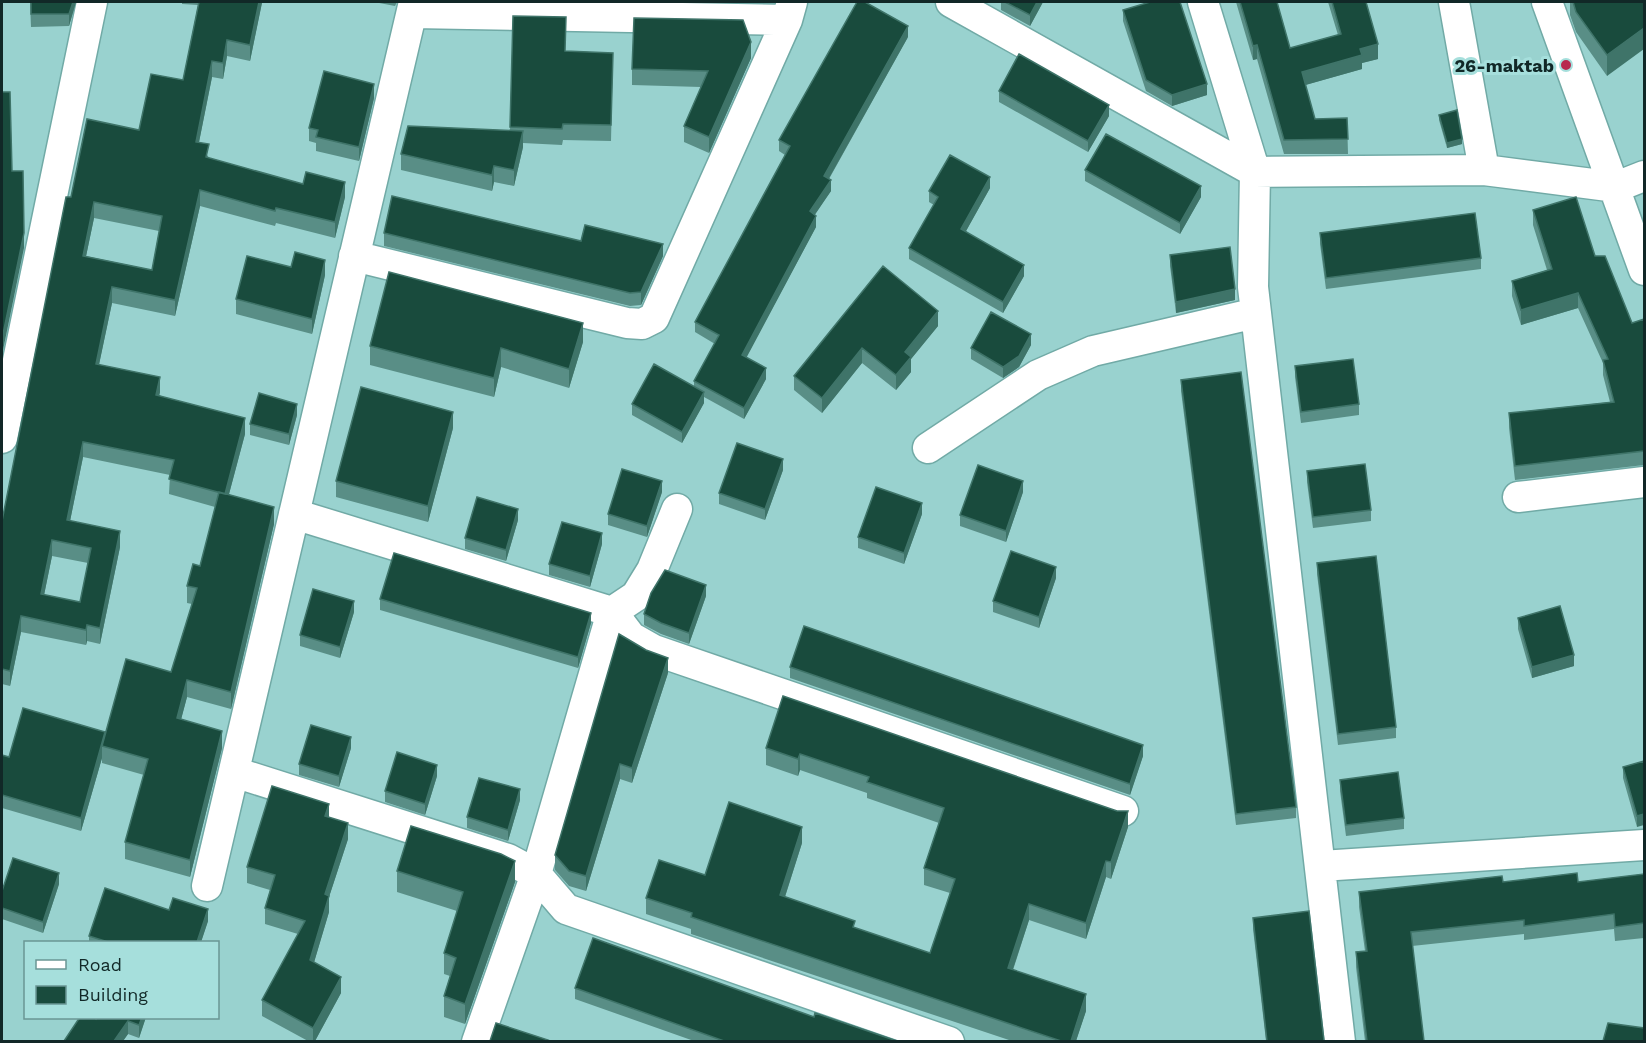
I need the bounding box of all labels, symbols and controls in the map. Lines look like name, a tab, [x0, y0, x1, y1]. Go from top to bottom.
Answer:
place label: 26-maktab	[1454, 55, 1554, 76]
marker: 26-maktab	[1559, 58, 1573, 72]
legend	[24, 941, 219, 1019]
text: Road	[78, 954, 122, 975]
text: Building	[78, 984, 148, 1005]

